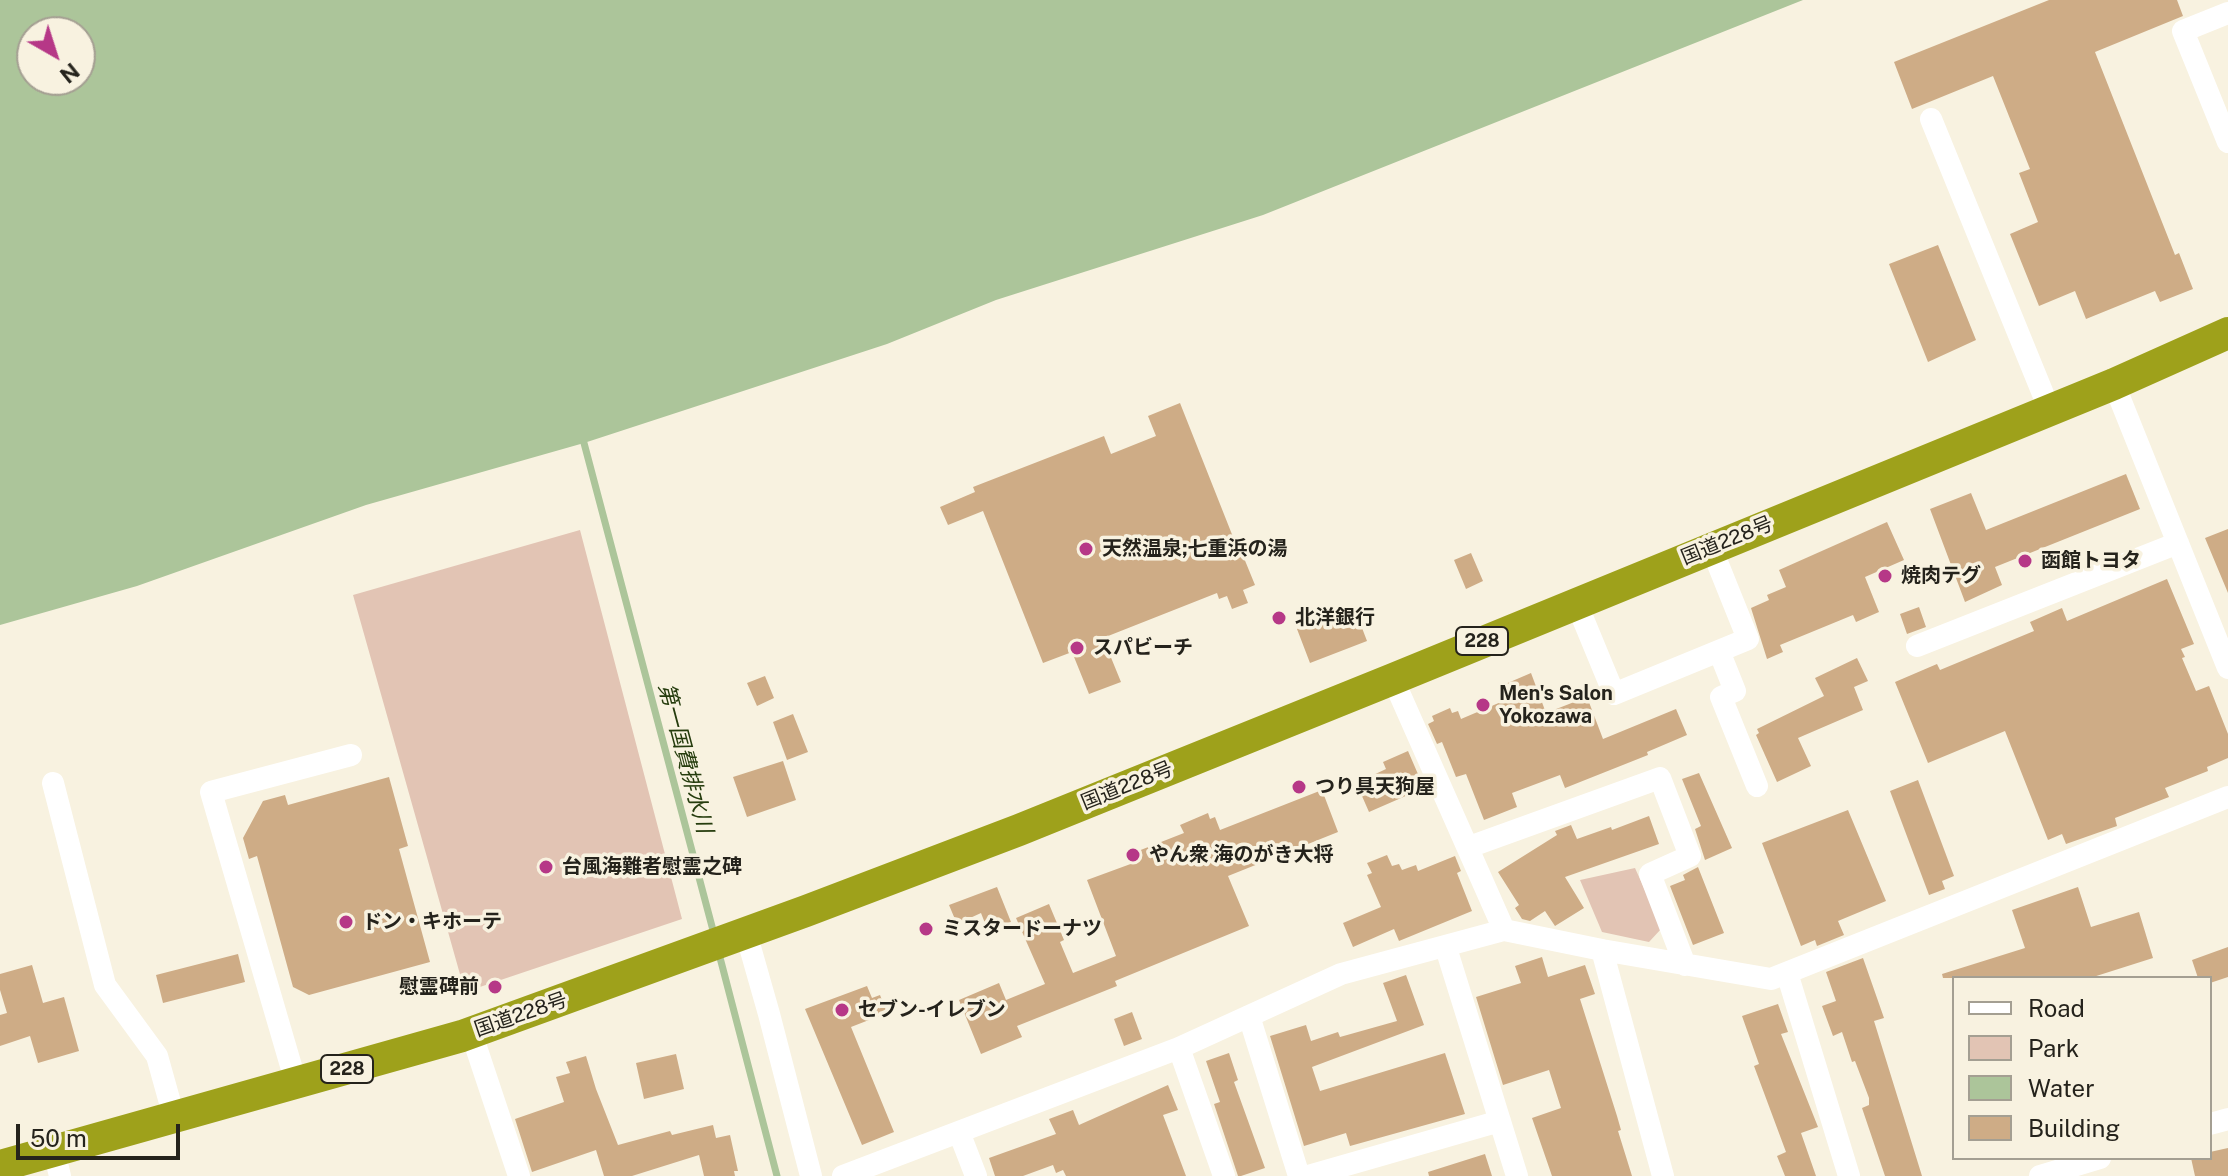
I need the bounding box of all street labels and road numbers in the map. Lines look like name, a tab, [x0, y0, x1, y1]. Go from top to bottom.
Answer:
street label: 国道228号	[1678, 512, 1776, 570]
road number: 228	[1456, 627, 1508, 655]
street label: 国道228号	[1078, 757, 1176, 815]
street label: 国道228号	[471, 988, 571, 1042]
road number: 228	[321, 1055, 373, 1083]

